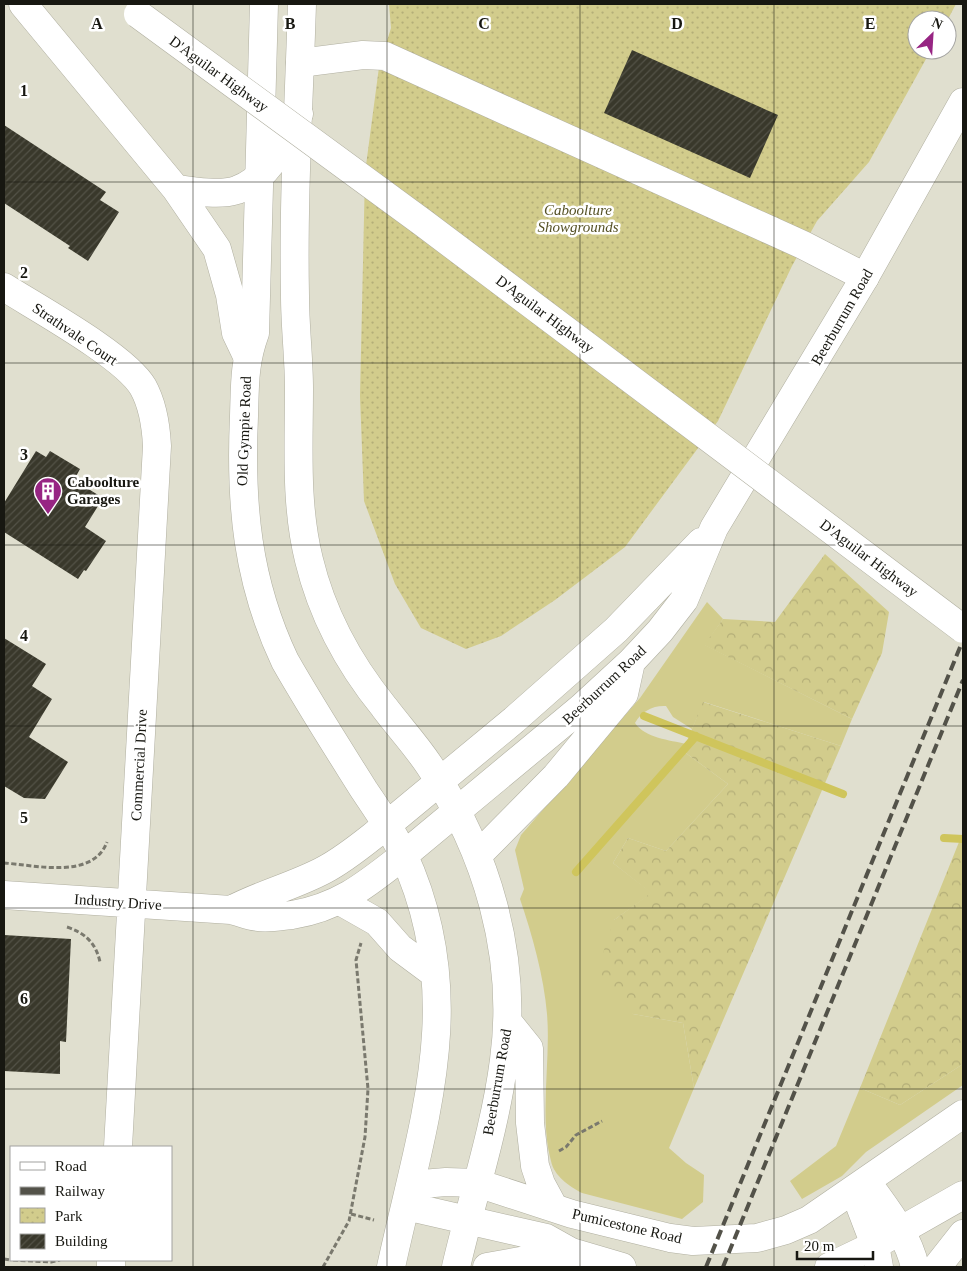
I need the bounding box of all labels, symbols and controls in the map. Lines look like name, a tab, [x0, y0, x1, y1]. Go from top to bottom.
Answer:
north arrow	[907, 10, 957, 60]
text: A	[91, 15, 103, 32]
text: B	[285, 15, 296, 32]
text: C	[478, 15, 490, 32]
text: D	[671, 15, 683, 32]
text: E	[865, 15, 875, 32]
text: N	[930, 15, 945, 33]
street label: D'Aguilar Highway	[167, 33, 272, 115]
text: 1	[20, 82, 28, 99]
park label: Caboolture Showgrounds	[537, 202, 619, 235]
text: 2	[20, 264, 28, 281]
street label: Beerburrum Road	[808, 266, 876, 368]
street label: D'Aguilar Highway	[493, 272, 597, 356]
street label: Strathvale Court	[30, 300, 121, 369]
street label: Old Gympie Road	[234, 375, 254, 486]
text: 3	[20, 446, 28, 463]
place label: Caboolture Garages	[67, 474, 140, 507]
building icon: Caboolture Garages	[33, 476, 63, 515]
street label: D'Aguilar Highway	[817, 516, 921, 600]
text: 4	[20, 627, 28, 644]
street label: Beerburrum Road	[559, 642, 649, 728]
street label: Commercial Drive	[128, 708, 150, 821]
text: 5	[20, 809, 28, 826]
street label: Industry Drive	[74, 891, 163, 913]
text: 6	[20, 990, 28, 1007]
street label: Beerburrum Road	[480, 1027, 514, 1137]
legend	[10, 1146, 172, 1261]
text: Road	[55, 1158, 87, 1174]
text: Railway	[55, 1183, 105, 1199]
street label: Pumicestone Road	[571, 1206, 684, 1247]
text: Park	[55, 1208, 83, 1224]
scale bar	[797, 1228, 873, 1260]
text: Building	[55, 1233, 108, 1249]
text: 20 m	[804, 1238, 835, 1254]

